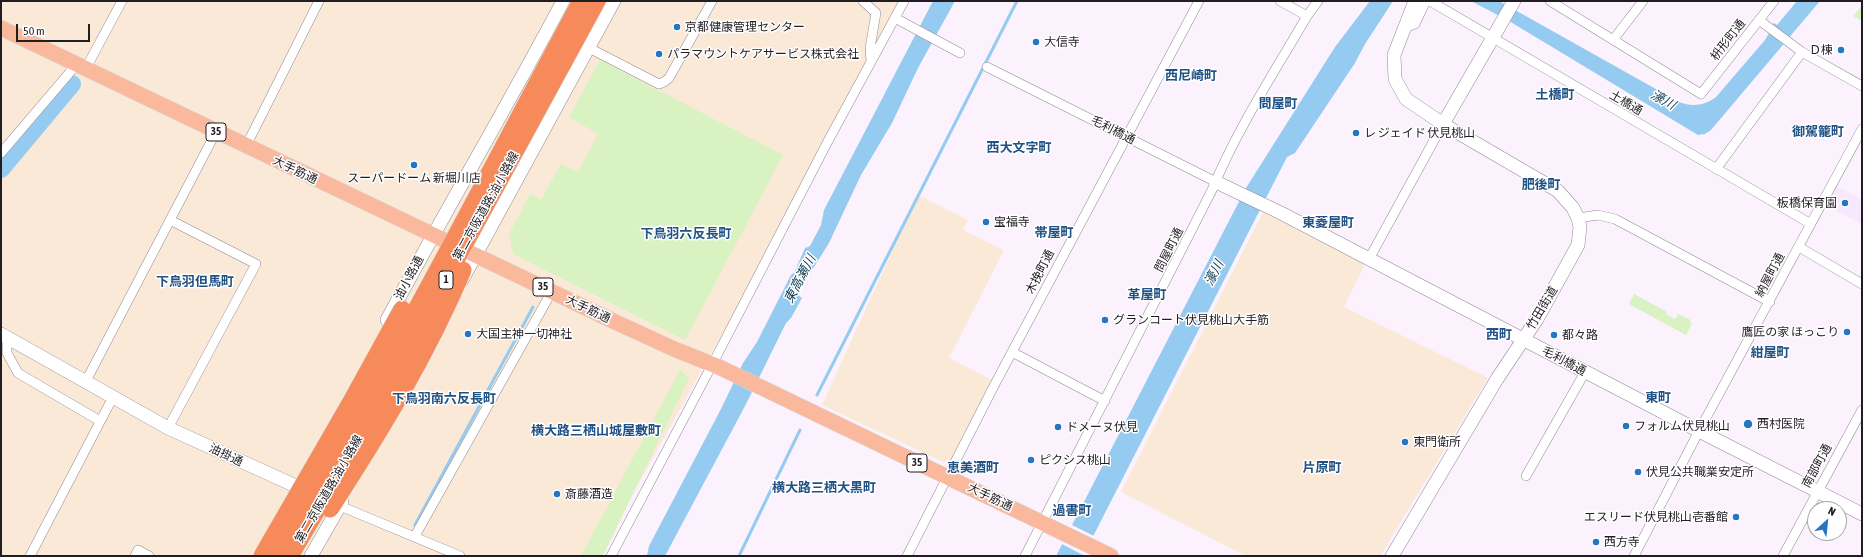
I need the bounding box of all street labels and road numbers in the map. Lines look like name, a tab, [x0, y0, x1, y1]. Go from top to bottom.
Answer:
street label: 枡形町通	[1708, 17, 1748, 63]
street label: 土橋通	[1607, 88, 1645, 118]
street label: 毛利橋通	[1088, 113, 1138, 147]
road number: 35	[206, 123, 226, 141]
street label: 第二京阪道路;油小路線	[450, 149, 522, 263]
street label: 大手筋通	[270, 153, 320, 187]
street label: 問屋町通	[1152, 225, 1186, 275]
street label: 木挽町通	[1023, 247, 1057, 297]
street label: 納屋町通	[1752, 250, 1788, 300]
street label: 油小路通	[391, 253, 427, 303]
road number: 1	[439, 271, 453, 289]
road number: 35	[533, 278, 553, 296]
street label: 竹田街道	[1523, 284, 1561, 332]
street label: 大手筋通	[563, 292, 613, 326]
street label: 毛利橋通	[1539, 343, 1589, 379]
street label: 第二京阪道路;油小路線	[292, 433, 366, 545]
street label: 油掛通	[207, 441, 245, 469]
street label: 南部町通	[1799, 442, 1835, 490]
road number: 35	[907, 454, 927, 472]
street label: 大手筋通	[965, 480, 1015, 514]

